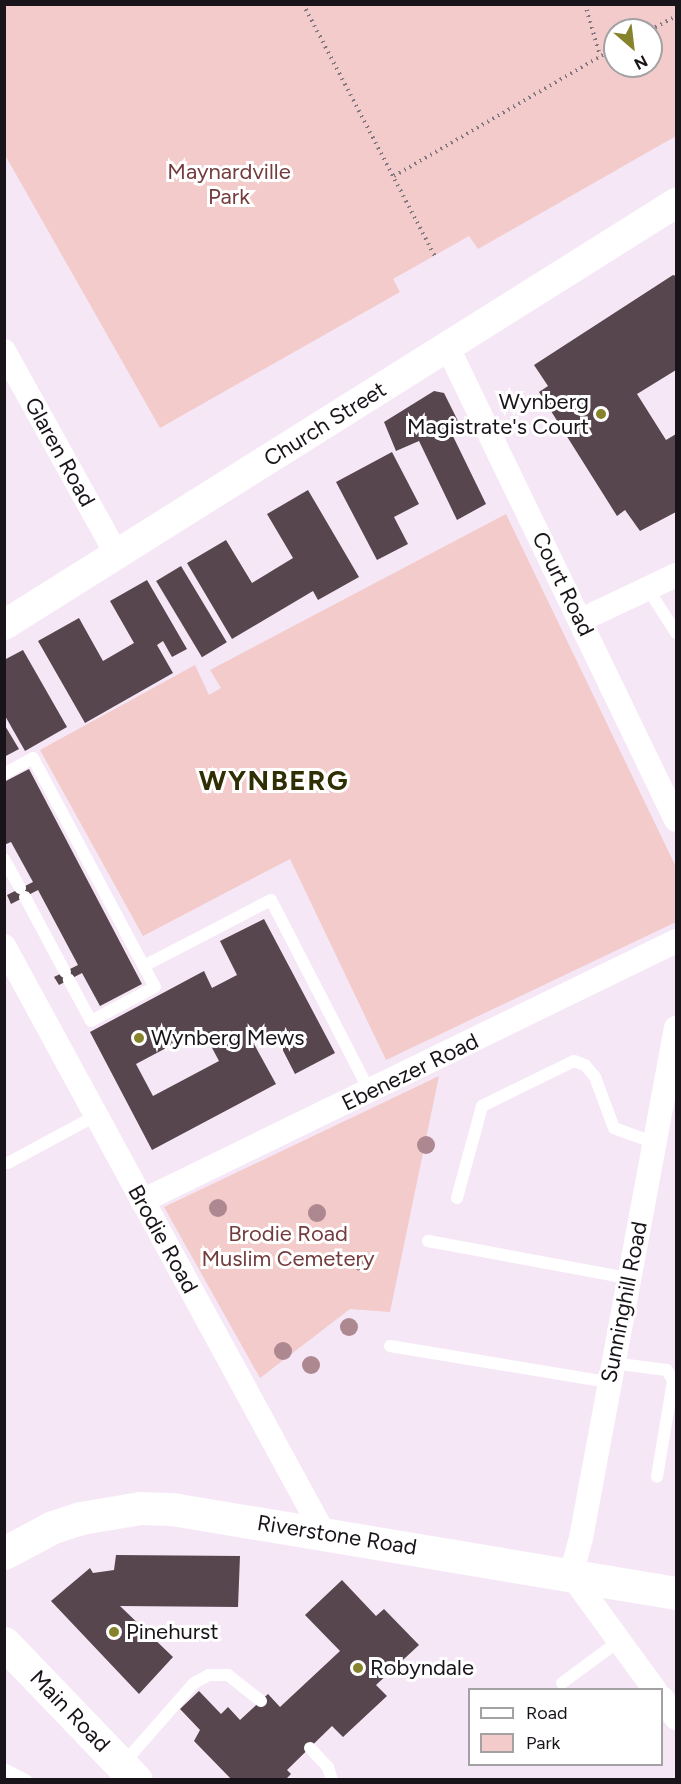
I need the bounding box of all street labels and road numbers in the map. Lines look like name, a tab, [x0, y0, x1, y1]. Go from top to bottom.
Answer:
street label: Church Street	[259, 376, 391, 472]
street label: Glaren Road	[19, 393, 101, 511]
street label: Court Road	[526, 528, 600, 640]
street label: Ebenezer Road	[337, 1028, 483, 1116]
street label: Brodie Road	[122, 1180, 204, 1298]
street label: Sunninghill Road	[595, 1219, 653, 1385]
street label: Riverstone Road	[255, 1509, 419, 1561]
street label: Main Road	[25, 1665, 115, 1757]

